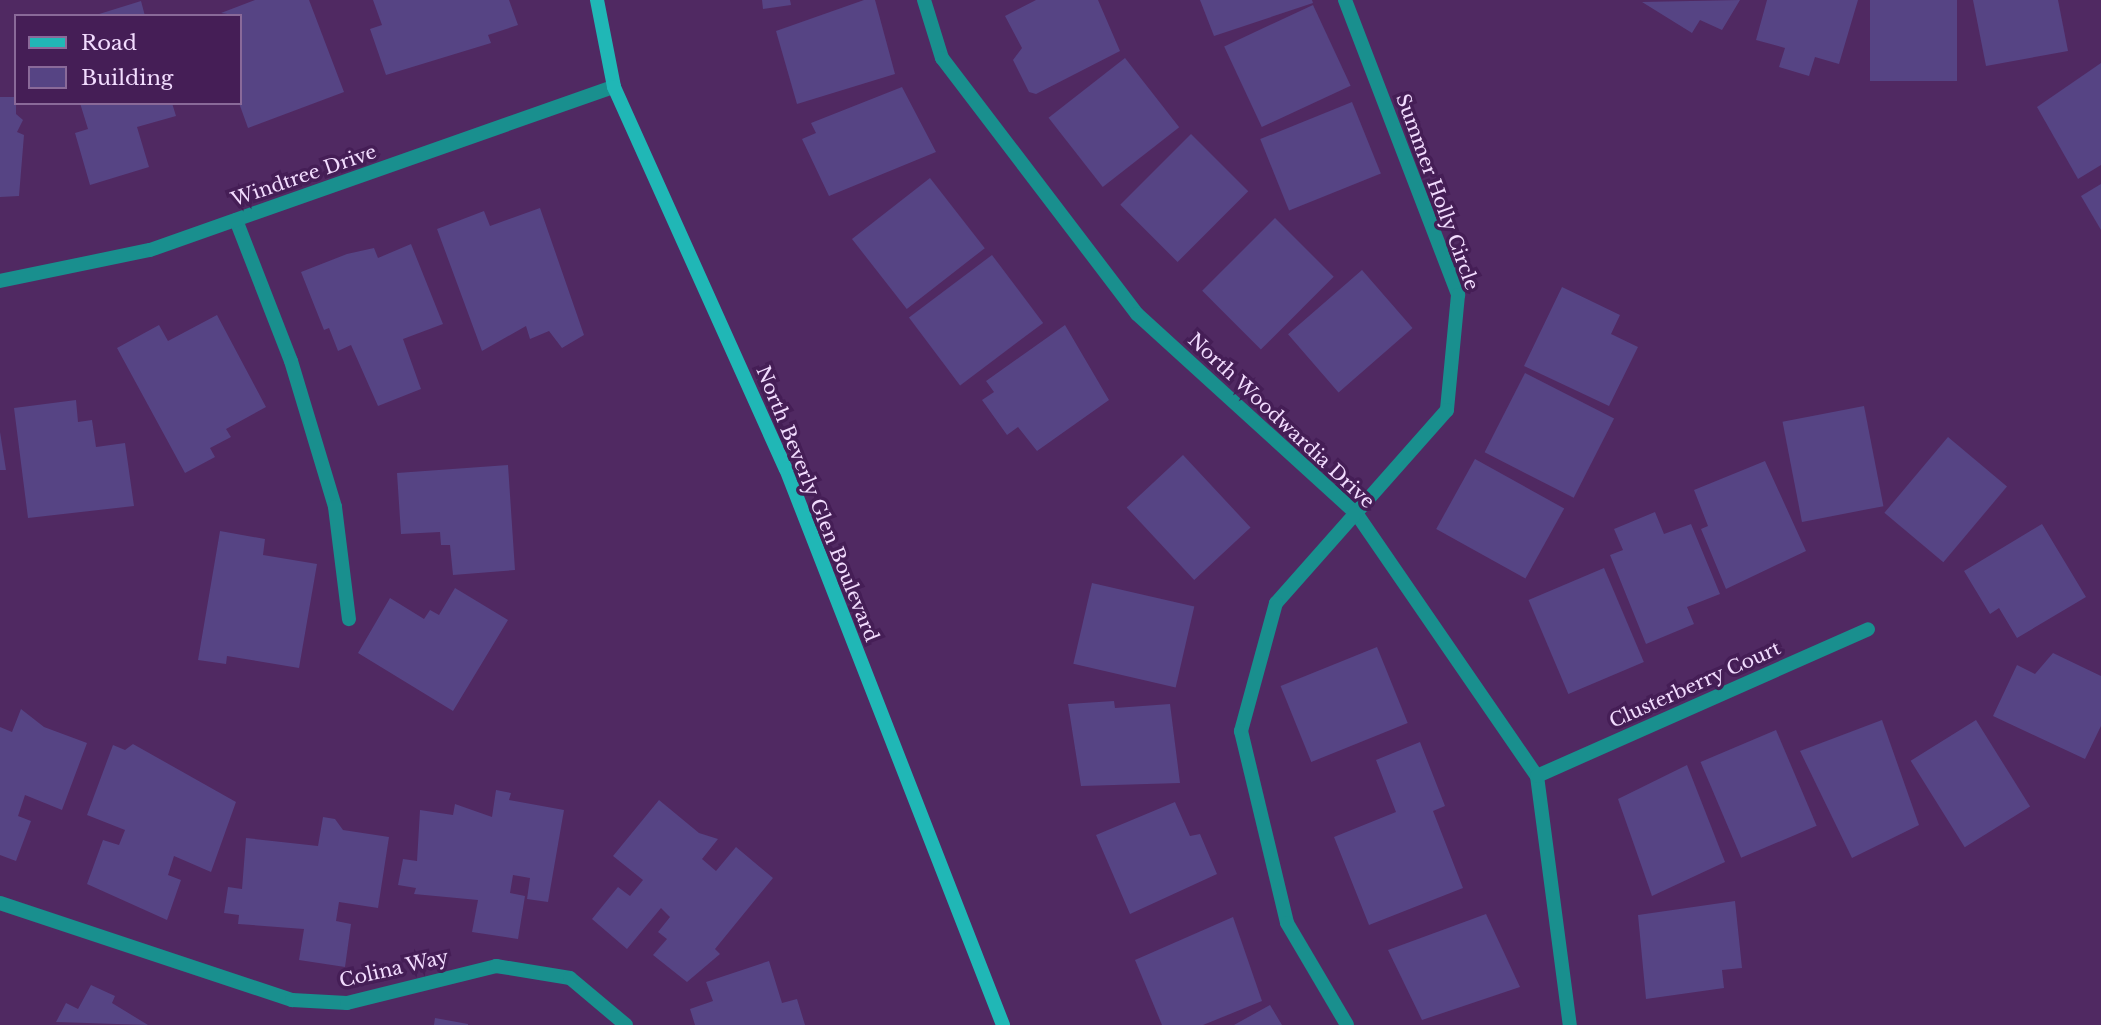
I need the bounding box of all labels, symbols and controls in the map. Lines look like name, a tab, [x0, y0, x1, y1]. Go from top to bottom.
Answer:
legend	[14, 14, 242, 105]
text: Road	[81, 30, 137, 56]
text: Building	[81, 65, 173, 91]
street label: Summer Holly Circle	[1391, 90, 1483, 294]
street label: Windtree Drive	[228, 140, 380, 212]
street label: North Woodwardia Drive	[1183, 328, 1379, 514]
street label: North Beverly Glen Boulevard	[751, 362, 883, 646]
street label: Clusterberry Court	[1606, 637, 1784, 733]
street label: Colina Way	[337, 945, 451, 993]

